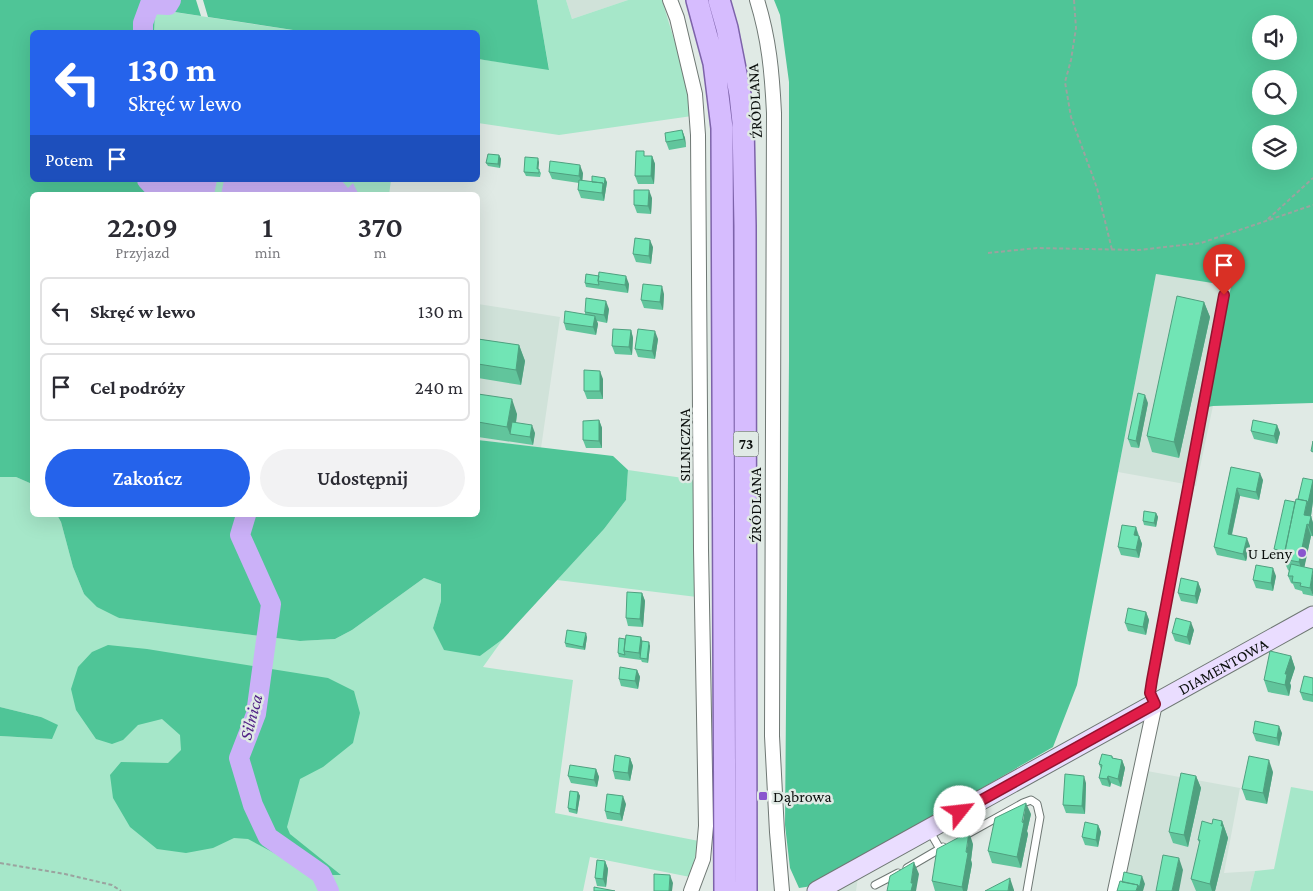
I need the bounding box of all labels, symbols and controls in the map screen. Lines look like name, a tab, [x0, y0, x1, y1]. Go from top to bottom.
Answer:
map controls	[1252, 15, 1297, 170]
button: sound	[1252, 15, 1297, 60]
icon: left	[45, 50, 110, 115]
text: 130 m	[128, 50, 216, 89]
street label: ŹRÓDLANA	[744, 62, 765, 139]
button: search	[1252, 70, 1297, 115]
text: Skręć w lewo	[128, 91, 242, 116]
button: layers	[1252, 125, 1297, 170]
icon: arrive	[103, 145, 131, 173]
text: Potem	[45, 149, 93, 170]
text: 22:09	[107, 210, 178, 243]
text: 1	[262, 210, 273, 243]
text: 370	[357, 210, 403, 243]
text: Przyjazd	[115, 244, 170, 261]
text: min	[255, 244, 280, 261]
text: m	[374, 244, 387, 261]
pin	[1203, 244, 1245, 295]
icon: arrive	[1210, 251, 1238, 279]
icon: left	[47, 297, 75, 325]
text: Skręć w lewo	[90, 301, 196, 322]
text: 130 m	[418, 301, 463, 322]
icon: arrive	[47, 373, 75, 401]
text: Cel podróży	[90, 377, 185, 398]
text: 240 m	[415, 377, 463, 398]
street label: SILNICZNA	[676, 408, 693, 482]
road number: 73	[734, 432, 758, 456]
button: Zakończ	[45, 449, 250, 507]
button: Udostępnij	[260, 449, 465, 507]
street label: ŹRÓDLANA	[747, 467, 764, 543]
place label: U Leny	[1248, 545, 1293, 563]
marker: U Leny	[1296, 547, 1308, 559]
street label: DIAMENTOWA	[1176, 634, 1271, 698]
water label: Silnica	[235, 691, 267, 742]
position arrow	[933, 785, 985, 837]
place label: Dąbrowa	[773, 788, 832, 806]
marker: Dąbrowa	[757, 790, 769, 802]

